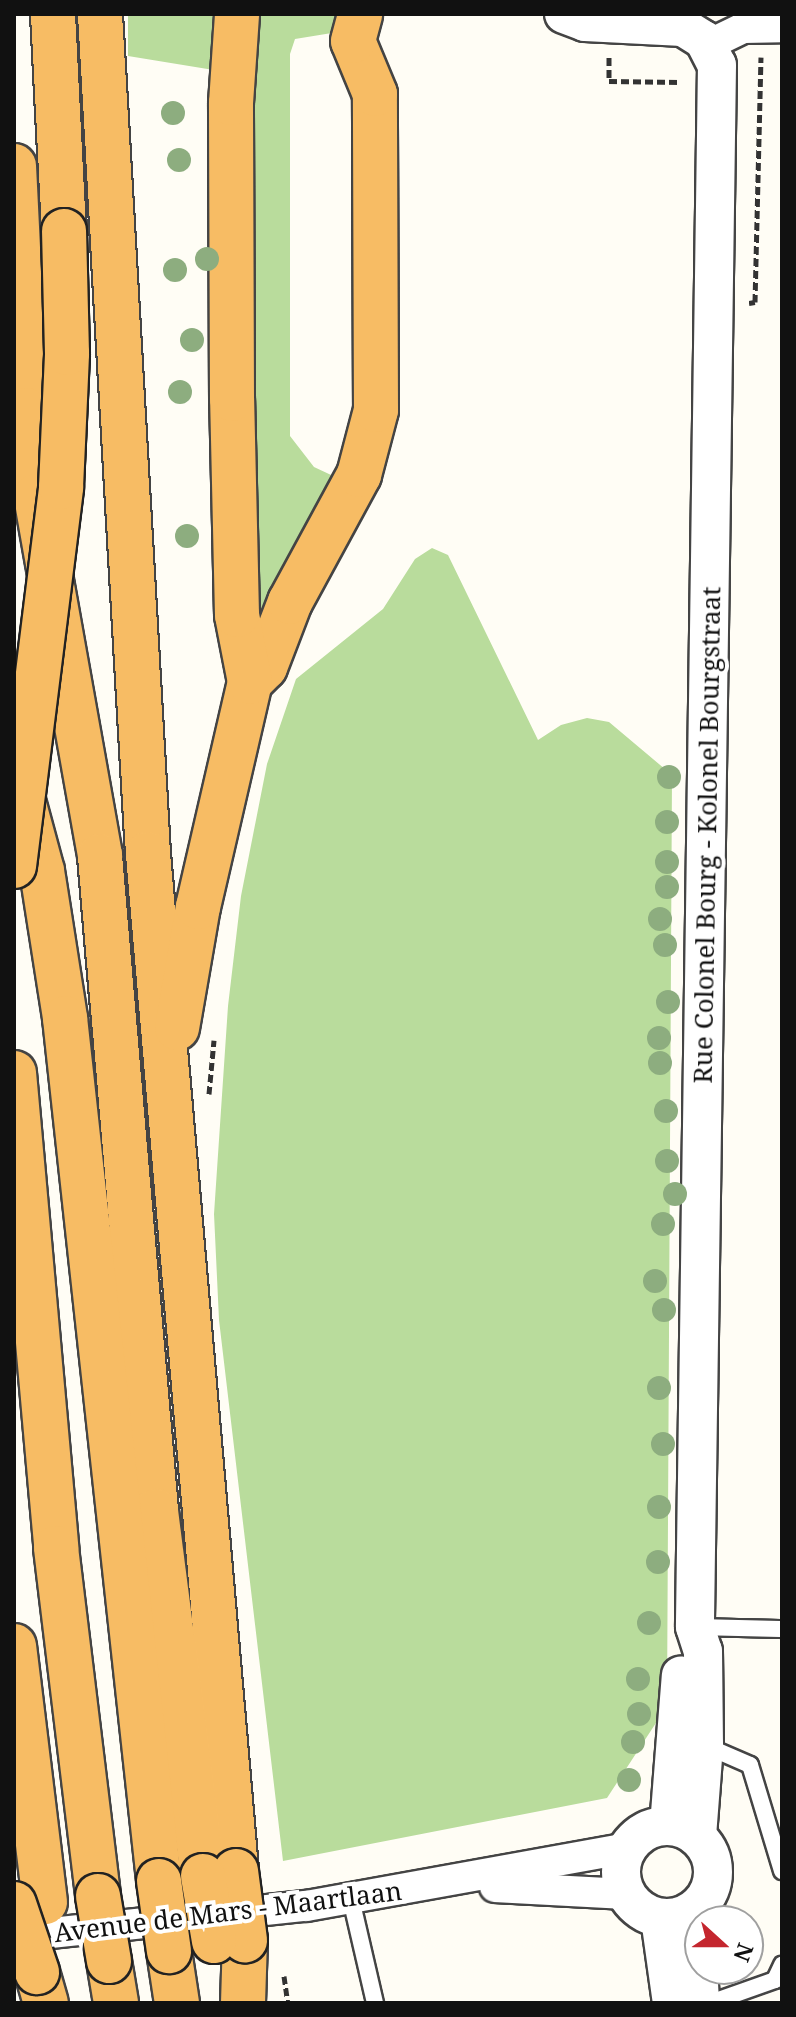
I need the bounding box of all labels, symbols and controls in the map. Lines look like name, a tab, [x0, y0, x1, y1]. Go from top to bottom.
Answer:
street label: Rue Colonel Bourg - Kolonel Bourgstraat	[687, 586, 727, 1084]
street label: Avenue de Mars - Maartlaan	[52, 1875, 404, 1949]
north arrow	[684, 1905, 764, 1985]
text: N	[727, 1939, 762, 1966]

